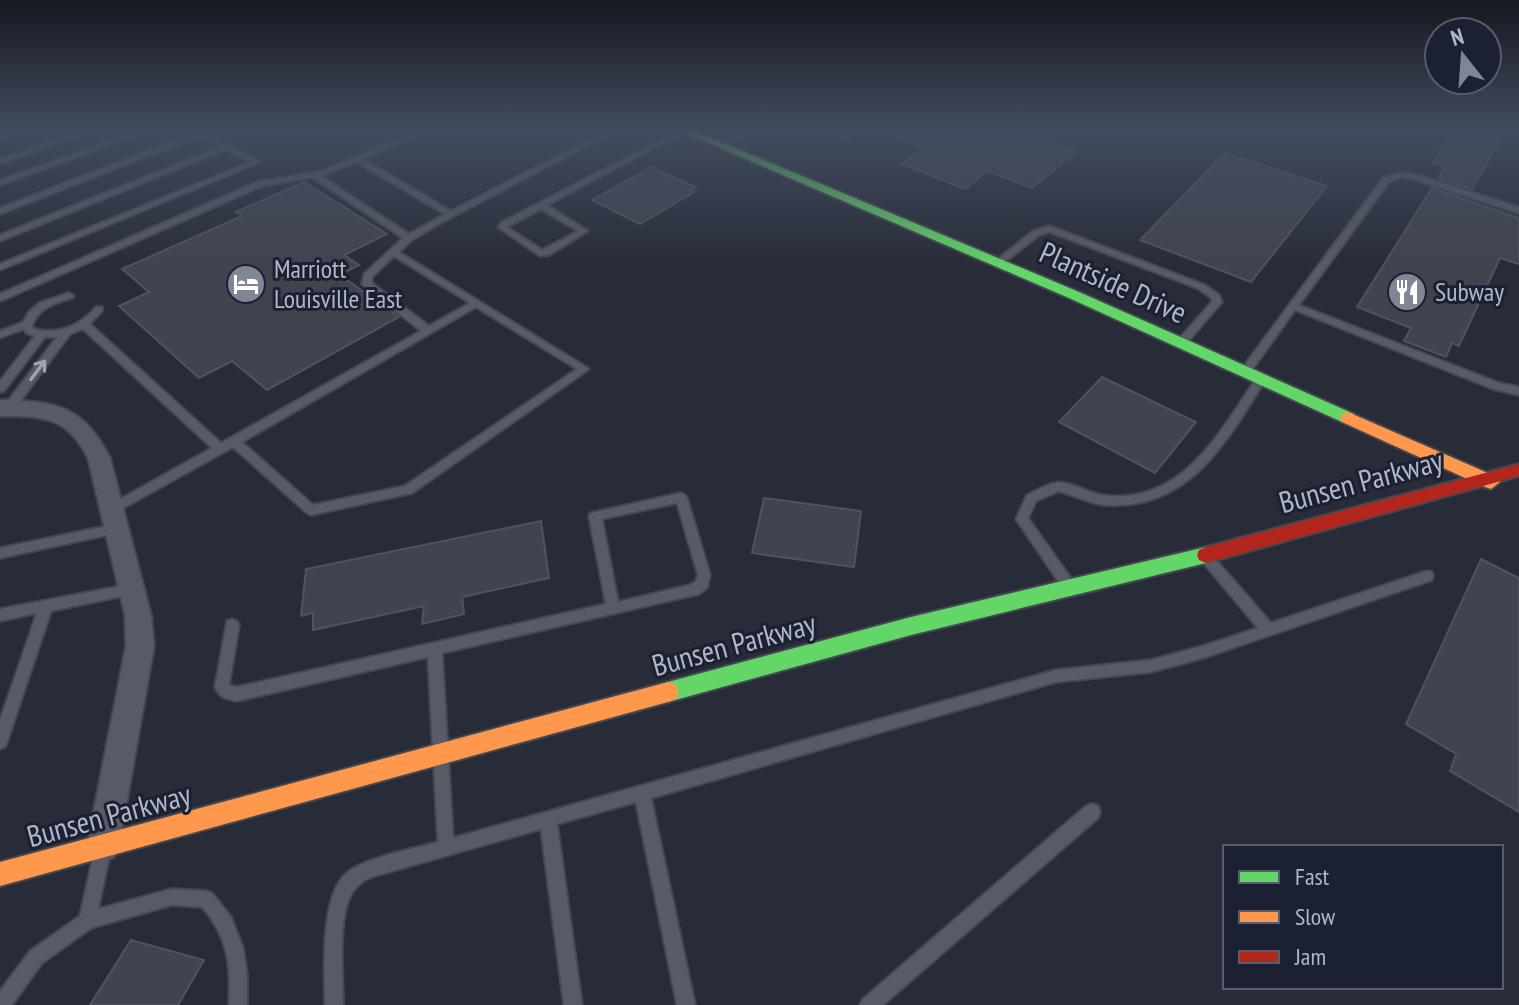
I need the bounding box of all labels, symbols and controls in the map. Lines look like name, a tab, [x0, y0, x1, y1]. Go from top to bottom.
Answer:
north arrow	[1423, 16, 1503, 96]
text: N	[1447, 22, 1467, 52]
street label: Plantside Drive	[1034, 232, 1193, 331]
place label: Marriott Louisville East	[274, 252, 402, 315]
hotel icon: Marriott Louisville East	[225, 263, 267, 305]
restaurant icon: Subway	[1386, 271, 1428, 313]
place label: Subway	[1435, 275, 1504, 308]
one-way arrow	[29, 359, 46, 381]
street label: Bunsen Parkway	[1274, 440, 1447, 521]
street label: Bunsen Parkway	[647, 603, 820, 684]
street label: Bunsen Parkway	[22, 774, 195, 855]
legend	[1223, 845, 1503, 989]
text: Fast	[1295, 861, 1330, 892]
text: Slow	[1295, 901, 1336, 932]
text: Jam	[1294, 941, 1326, 972]

